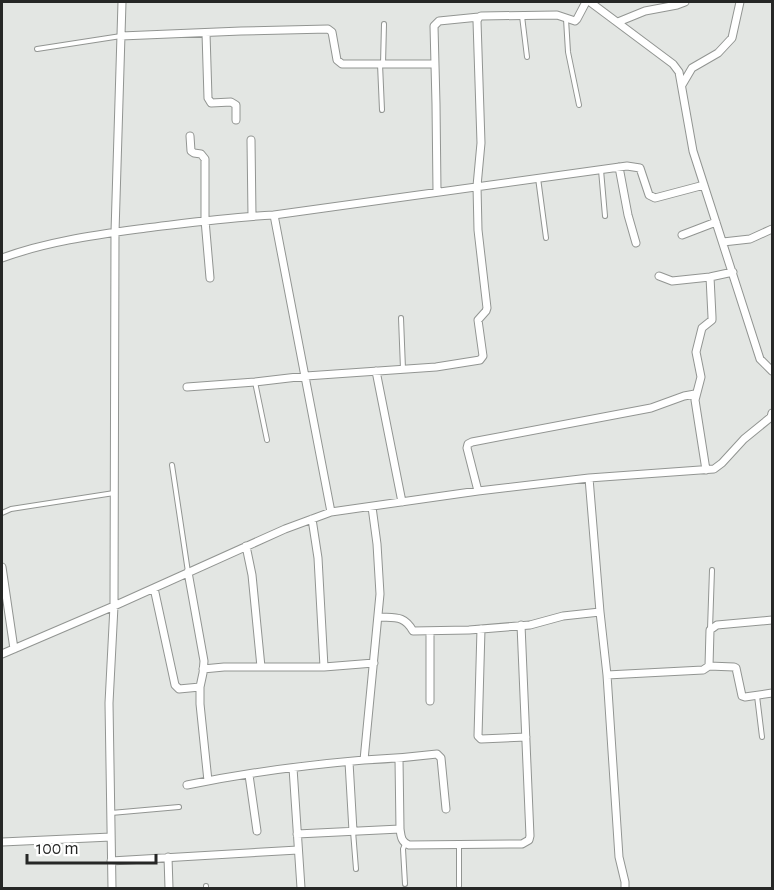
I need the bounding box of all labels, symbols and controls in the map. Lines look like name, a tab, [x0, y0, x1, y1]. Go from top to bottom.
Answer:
scale bar	[27, 827, 156, 865]
text: 100 m	[36, 840, 79, 858]

